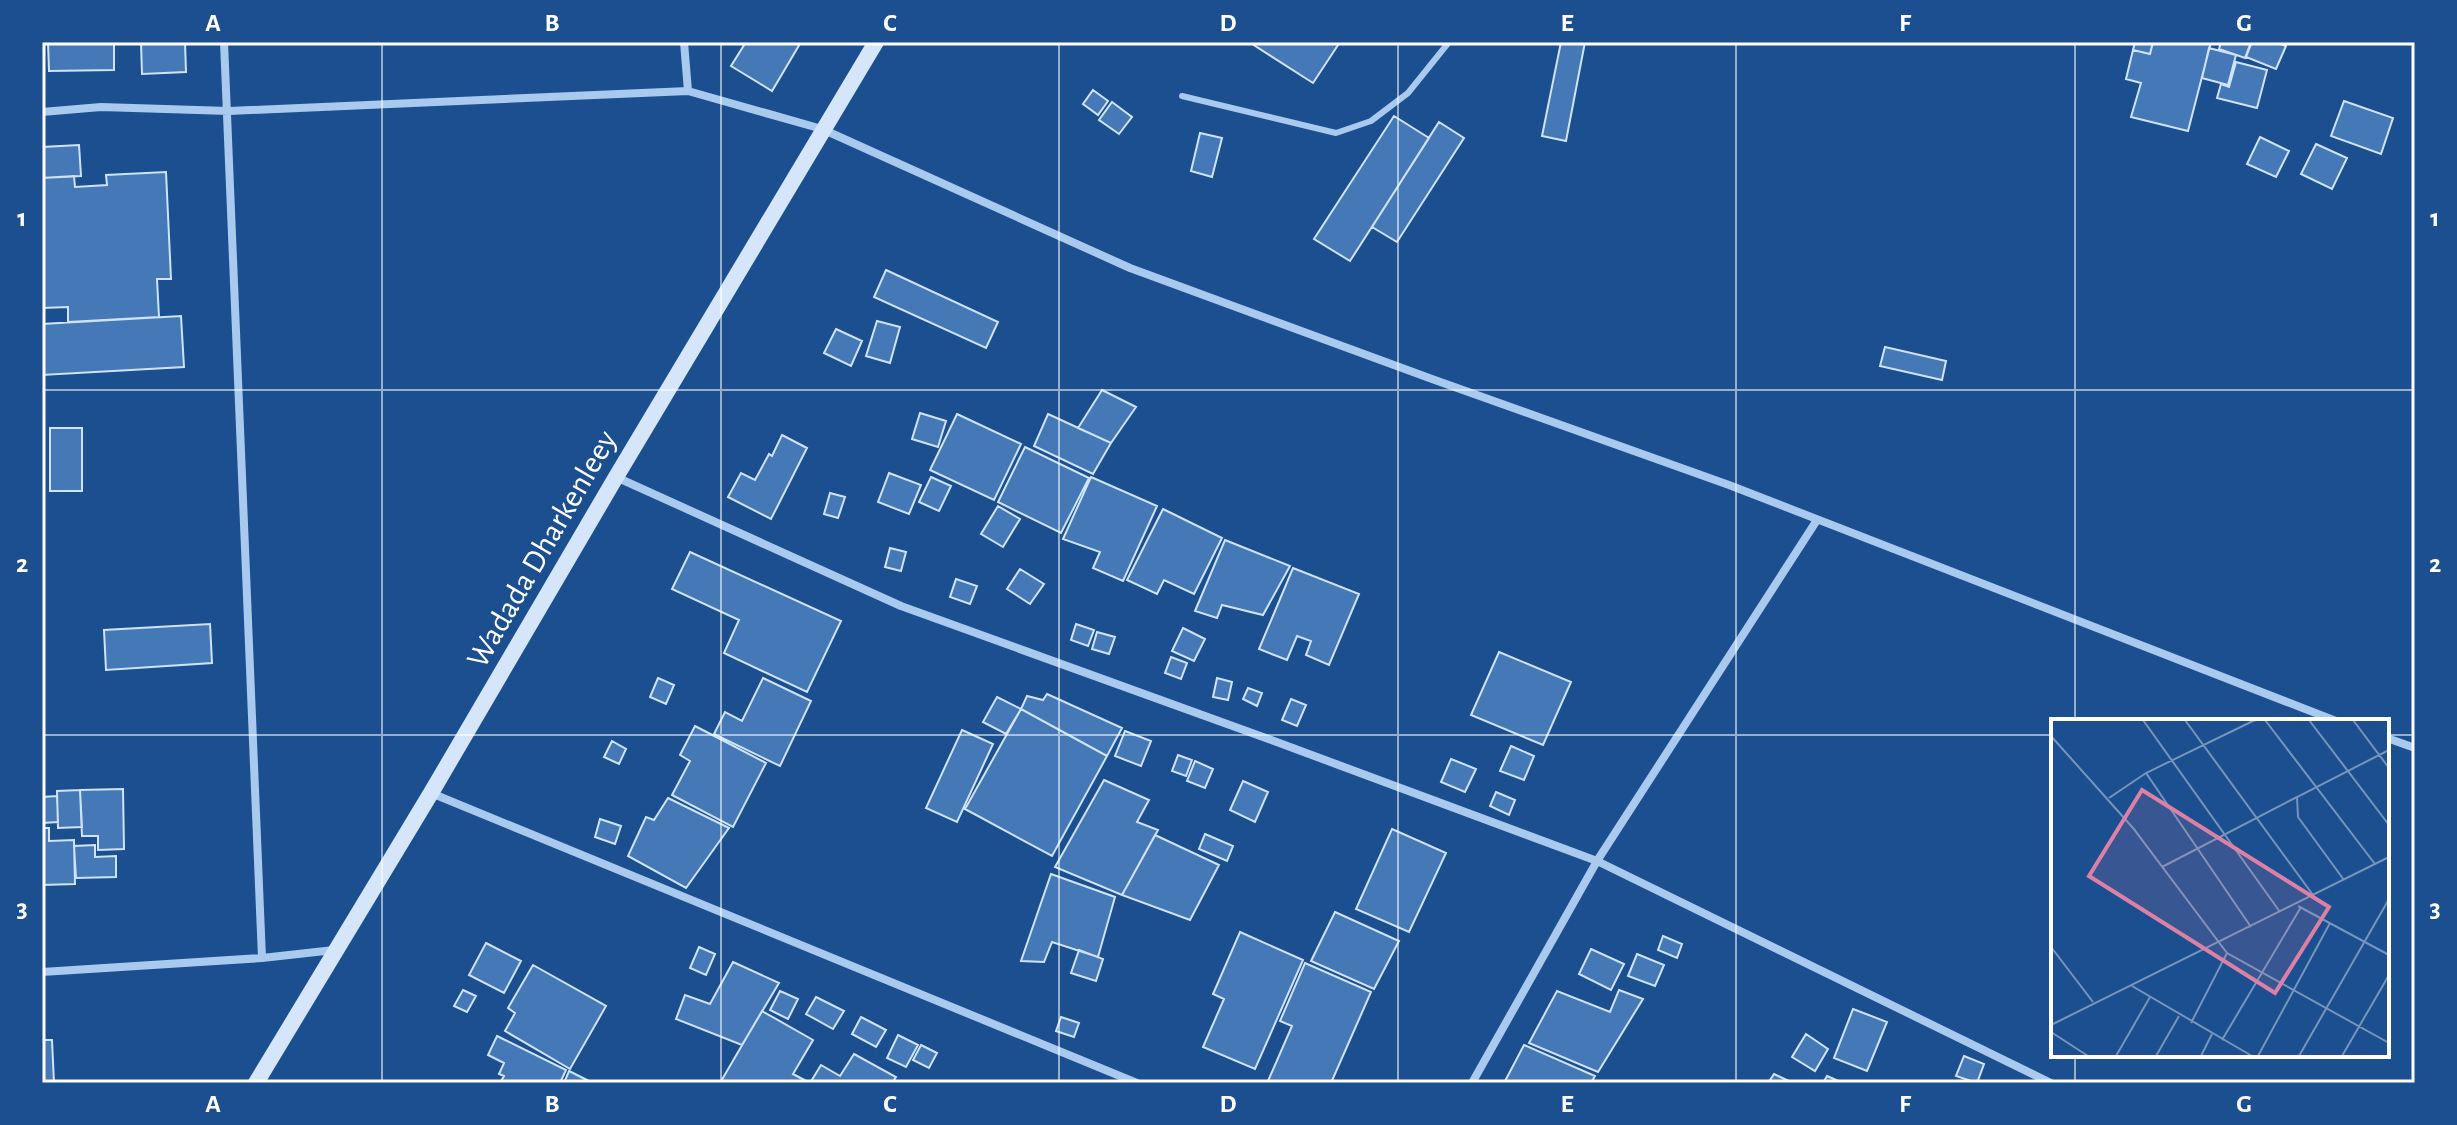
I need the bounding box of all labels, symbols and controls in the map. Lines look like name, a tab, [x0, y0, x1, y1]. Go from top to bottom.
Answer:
text: A	[205, 10, 221, 36]
text: B	[544, 10, 560, 36]
text: C	[883, 10, 897, 36]
text: D	[1219, 10, 1237, 36]
text: E	[1560, 10, 1574, 36]
text: F	[1899, 10, 1912, 36]
text: G	[2236, 10, 2252, 36]
text: 1	[17, 205, 27, 231]
text: 1	[2430, 205, 2440, 231]
street label: Wadada Dharkenleey	[461, 425, 623, 673]
text: 2	[16, 551, 28, 577]
text: 2	[2429, 551, 2441, 577]
inset map	[2051, 719, 2389, 1057]
text: 3	[16, 896, 28, 922]
text: 3	[2429, 896, 2441, 922]
text: A	[205, 1091, 221, 1117]
text: B	[544, 1091, 560, 1117]
text: C	[883, 1091, 897, 1117]
text: D	[1219, 1091, 1237, 1117]
text: E	[1560, 1091, 1574, 1117]
text: F	[1899, 1091, 1912, 1117]
text: G	[2236, 1091, 2252, 1117]

